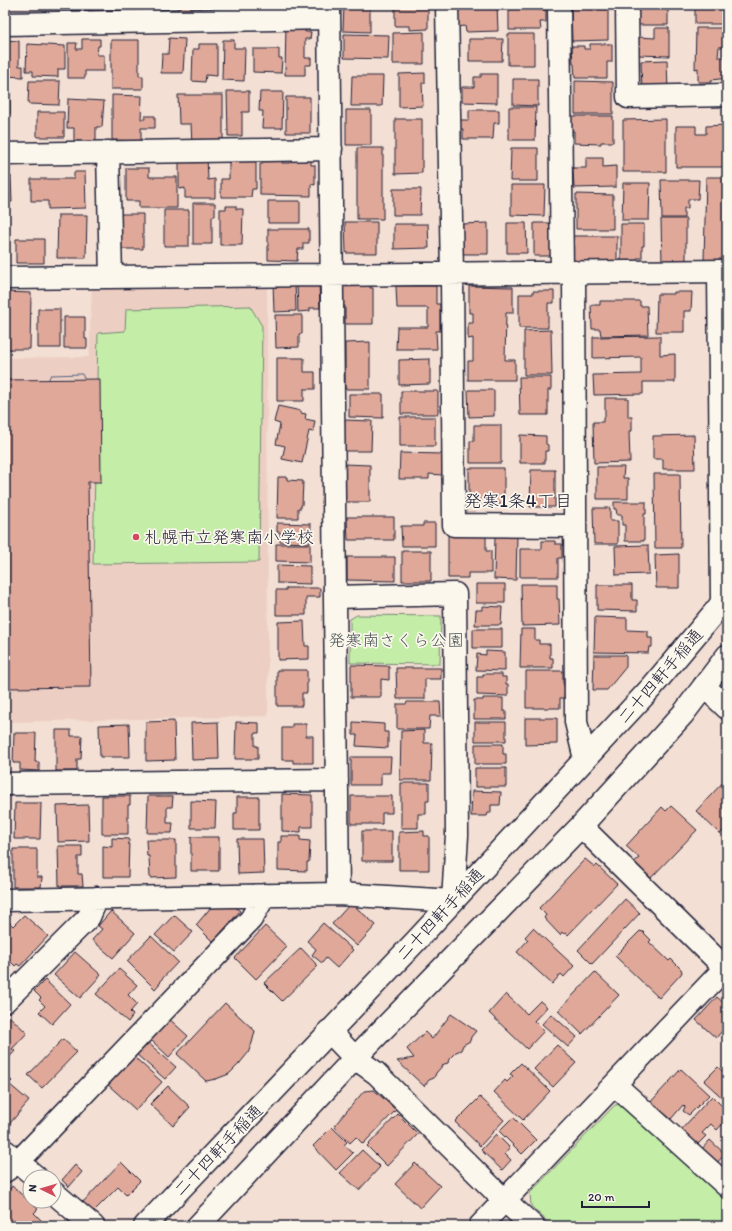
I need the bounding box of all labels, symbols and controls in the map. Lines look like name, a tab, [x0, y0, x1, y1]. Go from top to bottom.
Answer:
district label: 発寒1条4丁目	[463, 490, 573, 512]
place label: 札幌市立発寒南小学校	[144, 527, 314, 547]
marker: 札幌市立発寒南小学校	[131, 532, 141, 542]
street label: 二十四軒手稲通	[613, 625, 707, 727]
park label: 発寒南さくら公園	[328, 630, 464, 650]
street label: 二十四軒手稲通	[392, 864, 488, 964]
street label: 二十四軒手稲通	[169, 1100, 267, 1200]
north arrow	[22, 1169, 62, 1209]
scale bar	[582, 1183, 649, 1209]
text: N	[26, 1184, 39, 1192]
text: 20 m	[588, 1190, 615, 1204]

